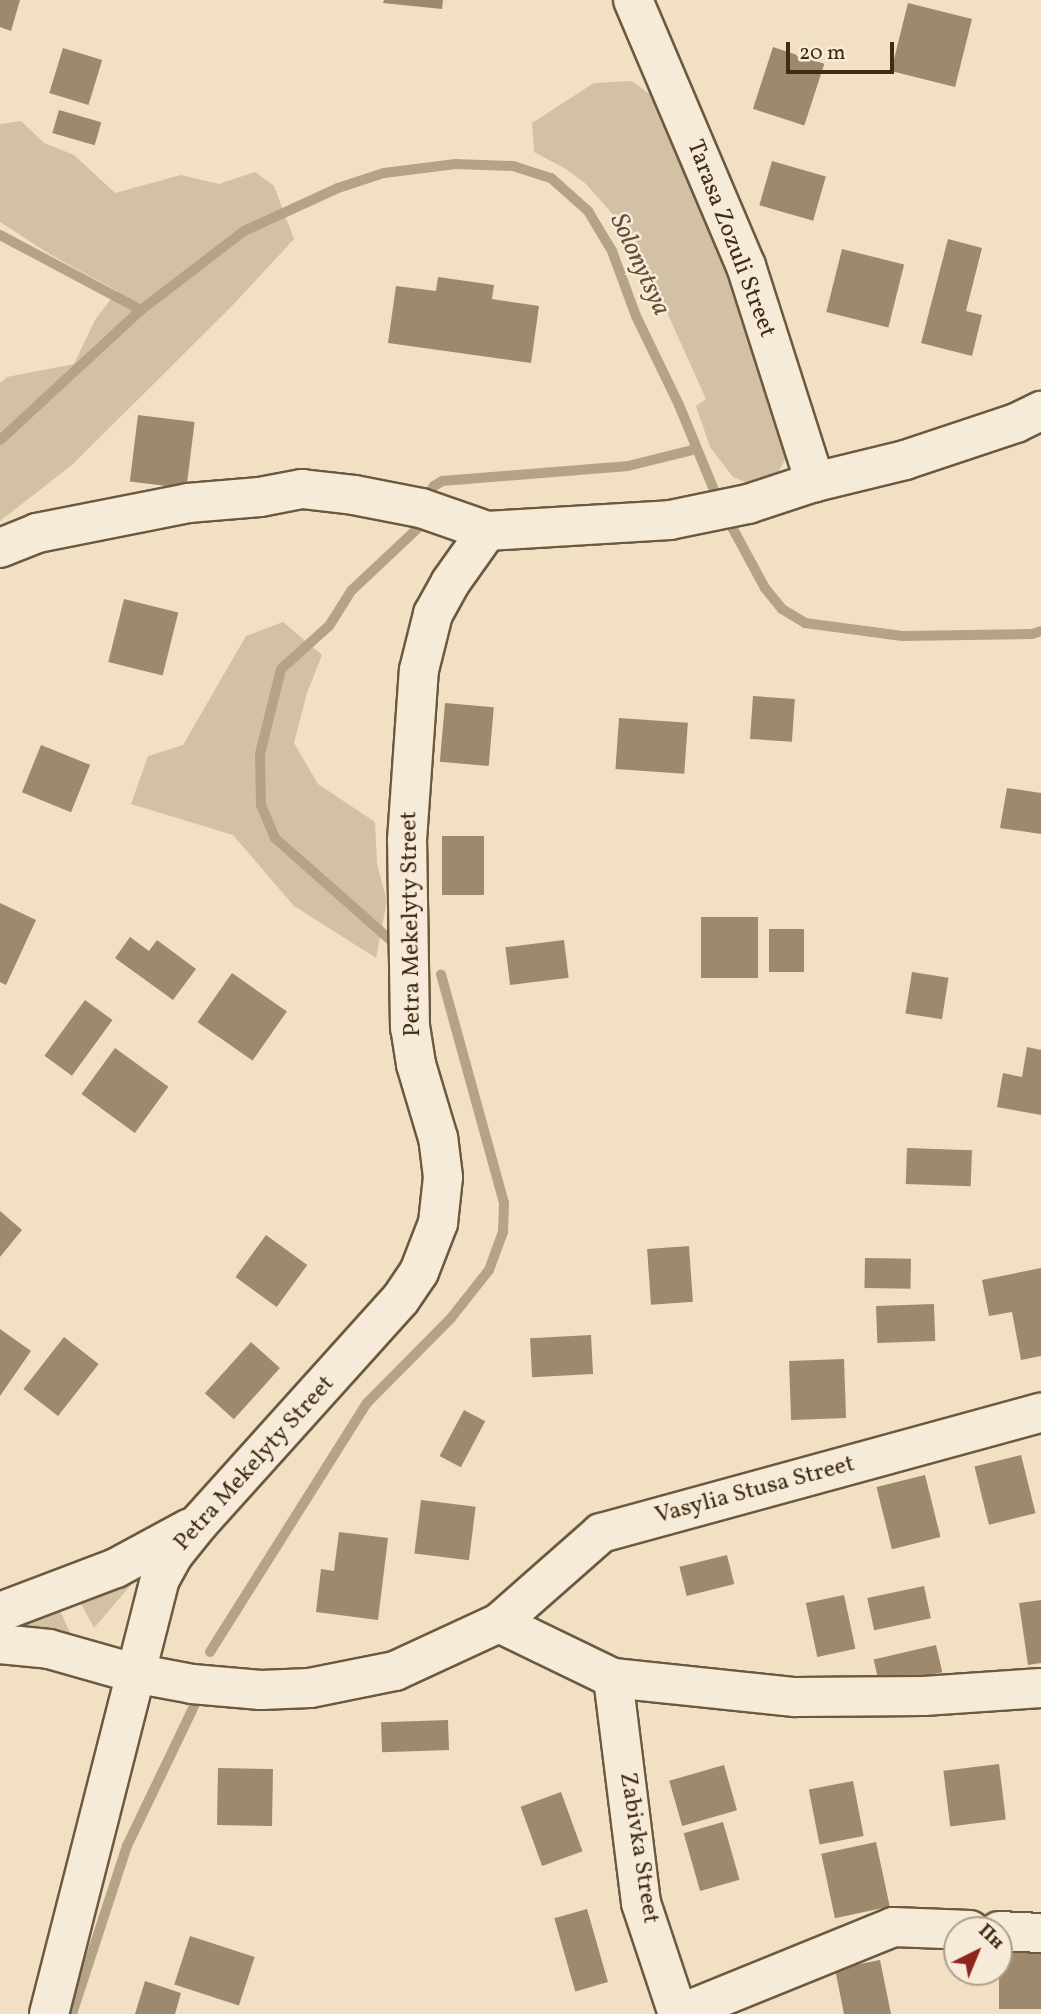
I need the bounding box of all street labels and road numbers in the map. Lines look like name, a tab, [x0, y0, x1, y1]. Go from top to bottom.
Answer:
street label: Tarasa Zozuli Street	[679, 136, 781, 342]
street label: Petra Mekelyty Street	[396, 810, 428, 1038]
street label: Petra Mekelyty Street	[168, 1370, 342, 1558]
street label: Vasylia Stusa Street	[652, 1451, 858, 1531]
street label: Zabivka Street	[612, 1770, 664, 1926]

